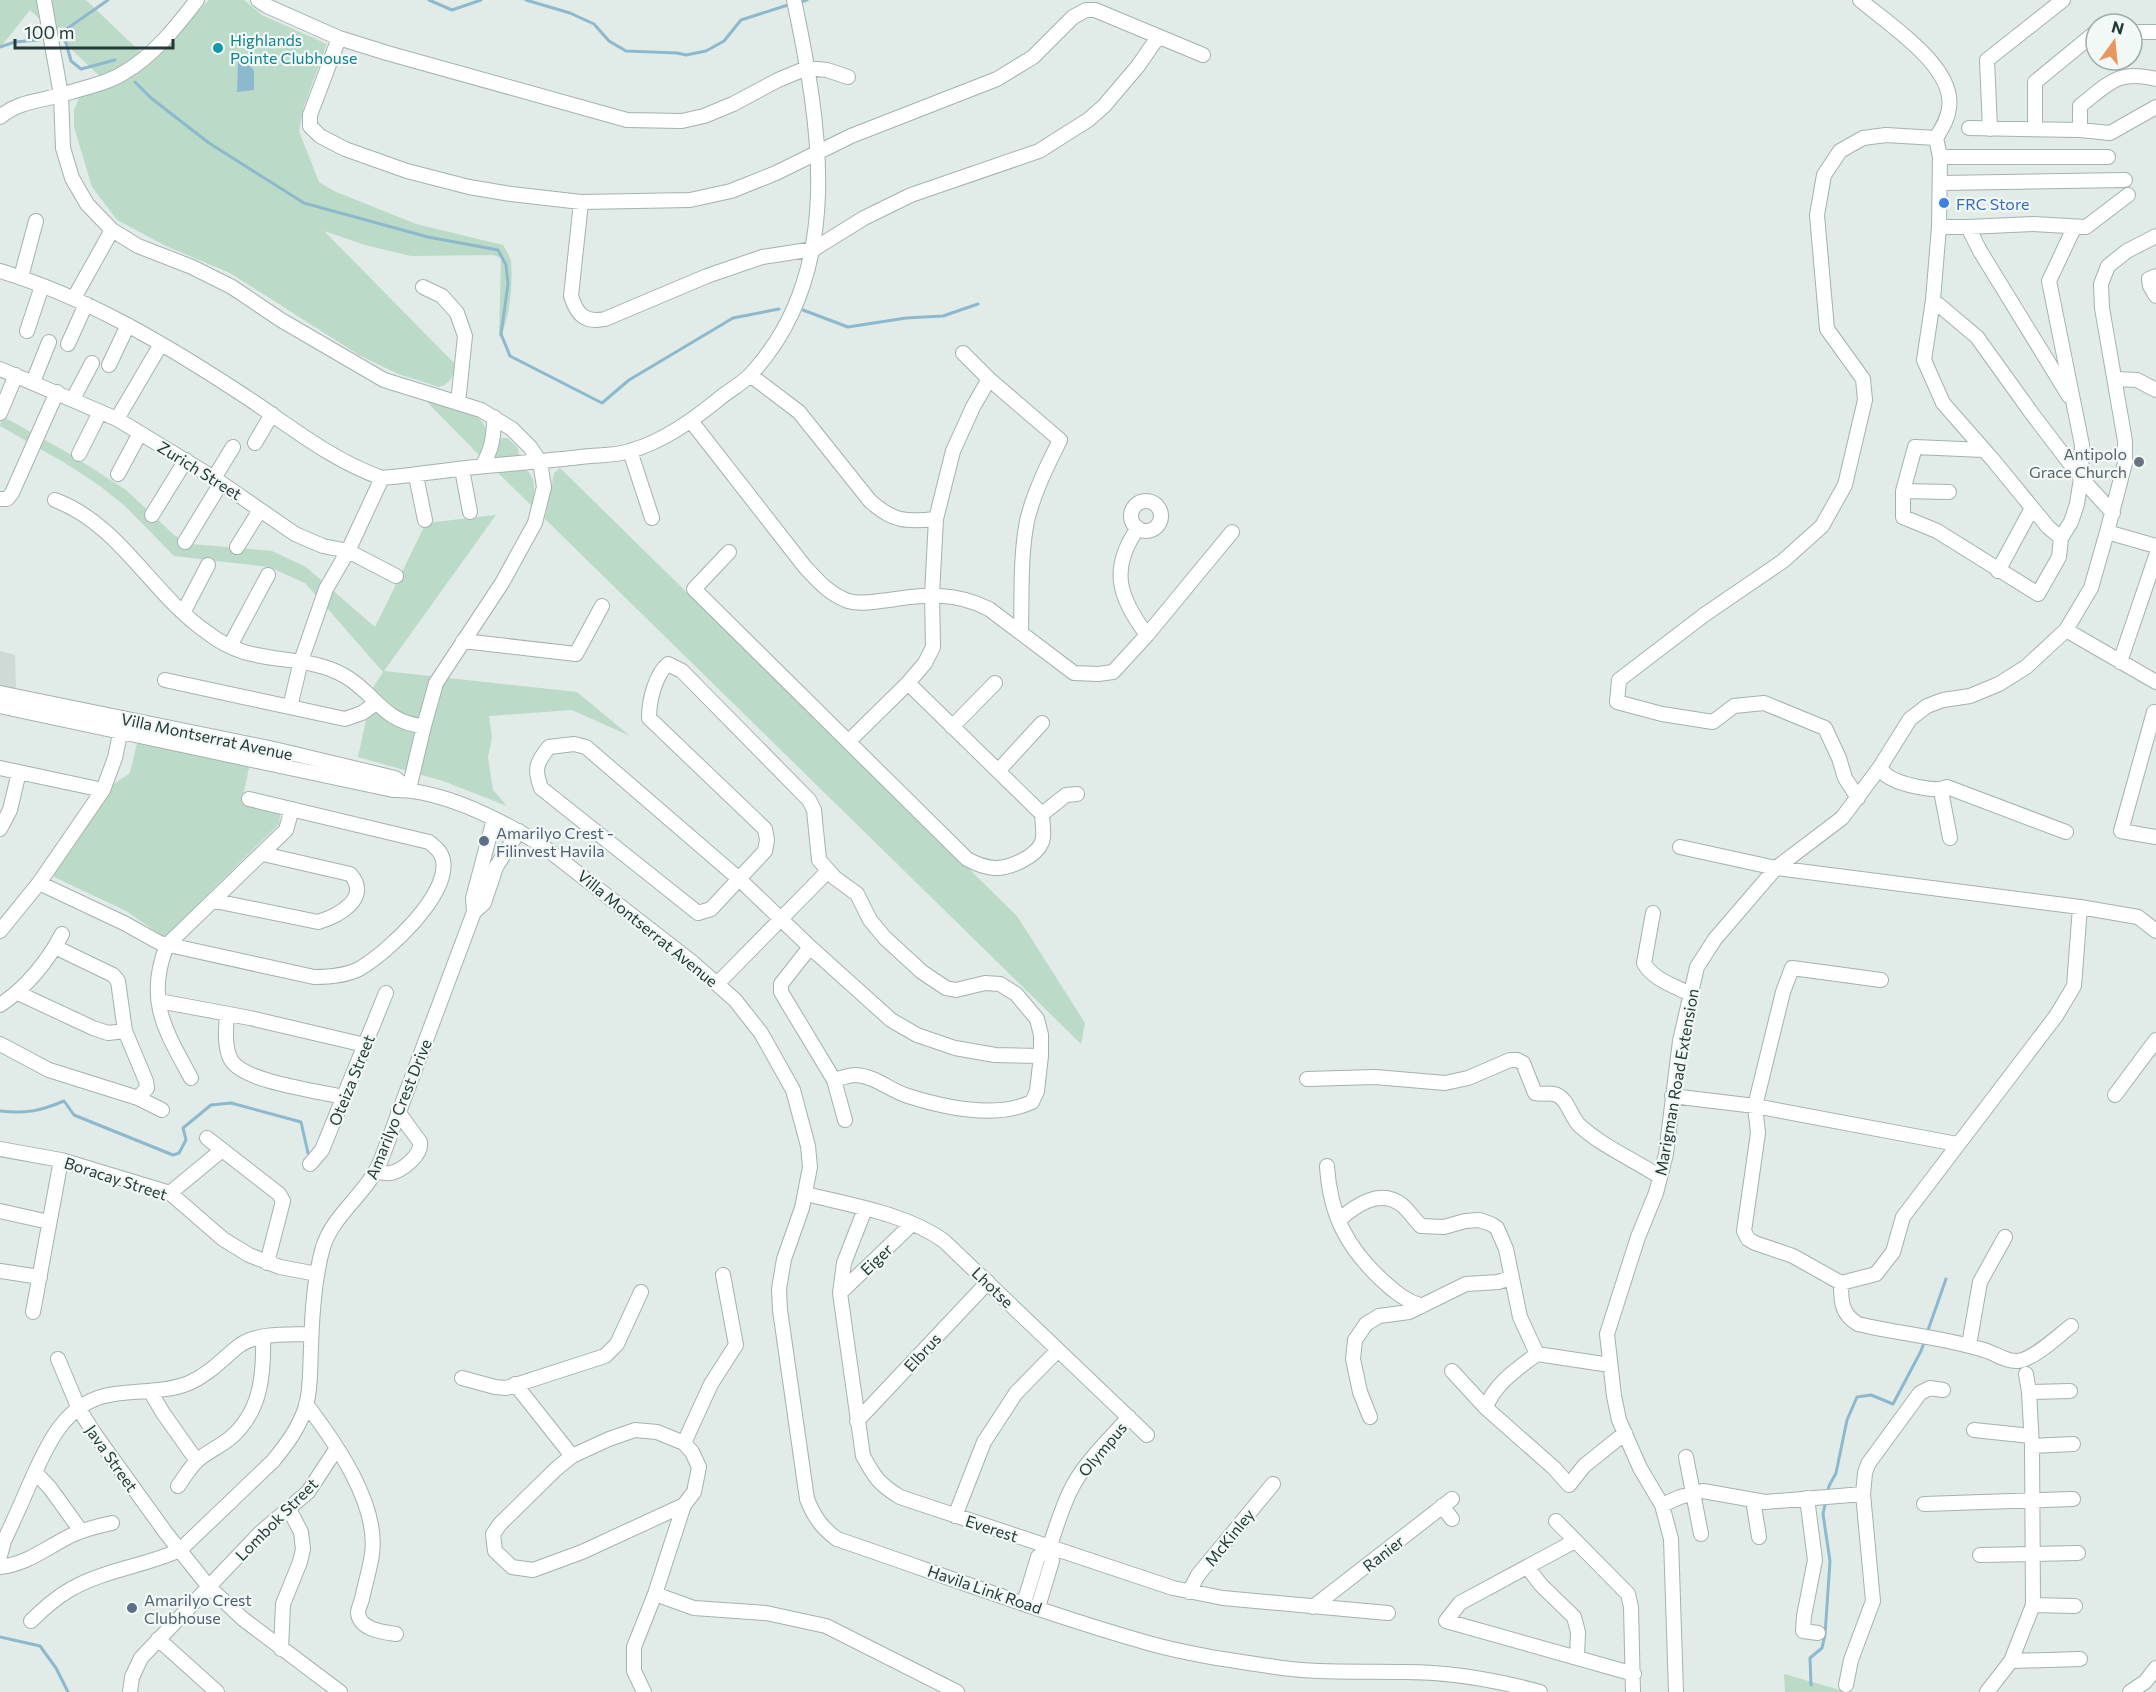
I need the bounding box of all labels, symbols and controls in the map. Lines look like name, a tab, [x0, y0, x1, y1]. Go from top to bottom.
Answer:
scale bar	[15, 12, 172, 50]
north arrow	[2084, 12, 2144, 72]
text: N	[2110, 16, 2126, 38]
text: 100 m	[24, 21, 74, 43]
place label: Highlands Pointe Clubhouse	[230, 30, 357, 67]
marker: Highlands Pointe Clubhouse	[211, 41, 225, 55]
place label: FRC Store	[1956, 194, 2029, 213]
marker: FRC Store	[1937, 196, 1951, 210]
street label: Zurich Street	[154, 437, 246, 504]
place label: Antipolo Grace Church	[2029, 444, 2127, 481]
marker: Antipolo Grace Church	[2132, 455, 2146, 469]
street label: Villa Montserrat Avenue	[119, 709, 295, 763]
place label: Amarilyo Crest - Filinvest Havila	[496, 823, 614, 860]
marker: Amarilyo Crest - Filinvest Havila	[477, 834, 491, 848]
street label: Villa Montserrat Avenue	[574, 866, 722, 990]
street label: Marigman Road Extension	[1650, 987, 1702, 1177]
street label: Oteiza Street	[324, 1031, 378, 1128]
street label: Amarilyo Crest Drive	[361, 1036, 435, 1182]
street label: Boracay Street	[62, 1152, 170, 1204]
street label: Eiger	[856, 1239, 896, 1279]
street label: Lhotse	[968, 1263, 1018, 1311]
street label: Elbrus	[899, 1329, 945, 1375]
street label: Olympus	[1074, 1418, 1130, 1480]
street label: Java Street	[82, 1421, 142, 1496]
street label: Lombok Street	[231, 1474, 321, 1564]
street label: McKinley	[1200, 1505, 1258, 1569]
street label: Everest	[963, 1511, 1021, 1546]
street label: Ranier	[1359, 1531, 1408, 1575]
street label: Havila Link Road	[925, 1561, 1045, 1617]
place label: Amarilyo Crest Clubhouse	[144, 1590, 252, 1627]
marker: Amarilyo Crest Clubhouse	[125, 1601, 139, 1615]

